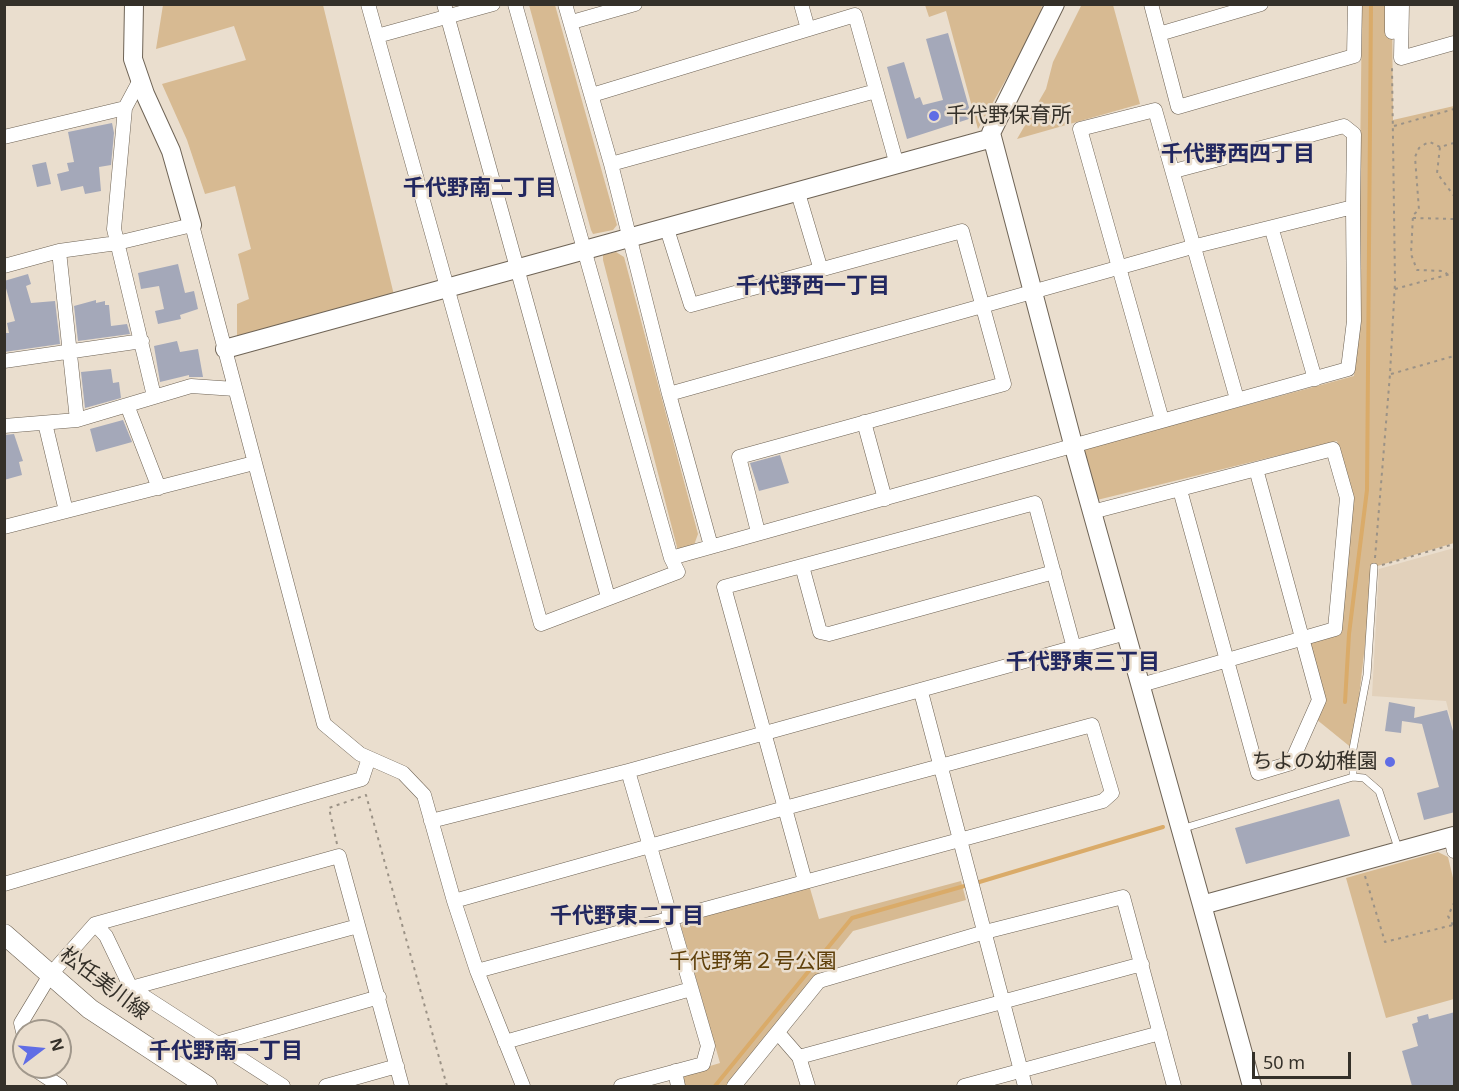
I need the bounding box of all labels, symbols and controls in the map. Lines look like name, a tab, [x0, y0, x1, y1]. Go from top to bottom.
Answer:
place label: 千代野保育所	[946, 103, 1072, 129]
marker: 千代野保育所	[927, 109, 941, 123]
district label: 千代野西四丁目	[1161, 142, 1315, 168]
district label: 千代野南二丁目	[403, 176, 557, 202]
district label: 千代野西一丁目	[736, 274, 890, 300]
district label: 千代野東三丁目	[1006, 650, 1160, 676]
place label: ちよの幼稚園	[1252, 749, 1378, 775]
marker: ちよの幼稚園	[1383, 755, 1397, 769]
district label: 千代野東二丁目	[550, 904, 704, 930]
street label: 松任美川線	[54, 942, 154, 1026]
park label: 千代野第２号公園	[669, 949, 837, 975]
north arrow	[12, 1019, 72, 1079]
text: N	[45, 1035, 70, 1054]
district label: 千代野南一丁目	[149, 1039, 303, 1065]
scale bar	[1255, 1040, 1354, 1078]
text: 50 m	[1263, 1050, 1305, 1074]

